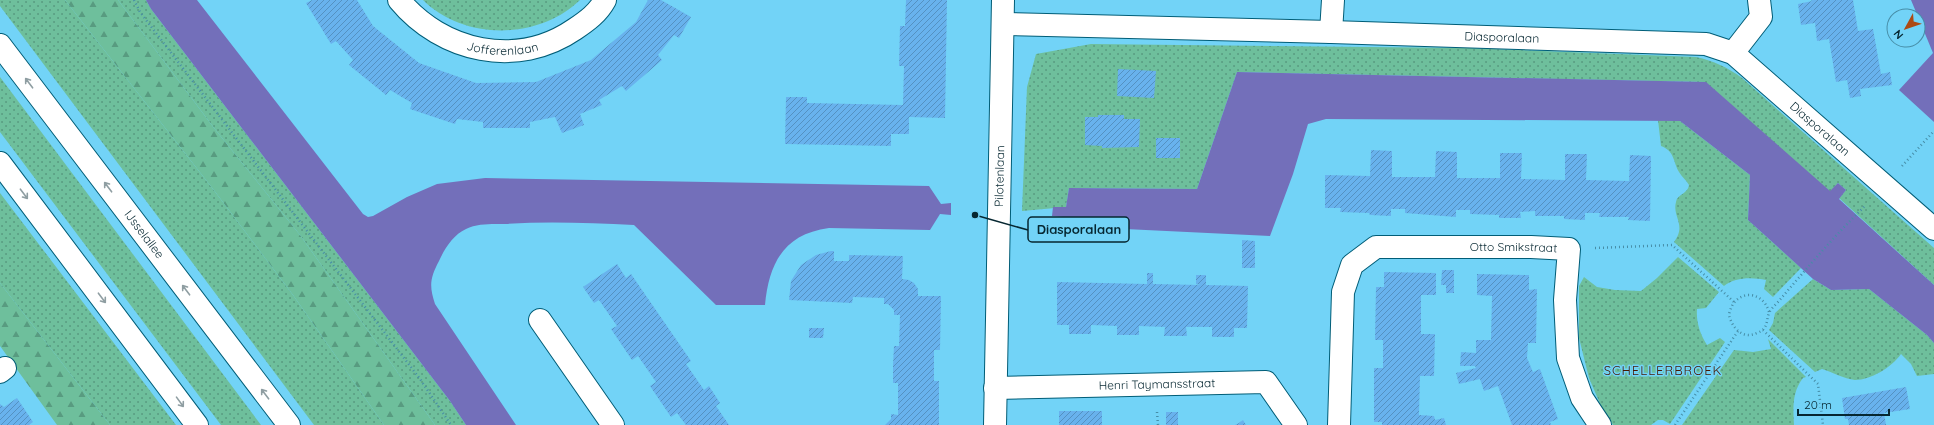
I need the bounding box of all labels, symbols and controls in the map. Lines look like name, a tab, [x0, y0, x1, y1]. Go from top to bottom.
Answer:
north arrow	[1886, 8, 1926, 48]
text: N	[1890, 27, 1906, 42]
street label: Diasporalaan	[1464, 28, 1539, 46]
street label: Jofferenlaan	[465, 38, 540, 58]
one-way arrow	[25, 78, 34, 89]
street label: Diasporalaan	[1787, 98, 1853, 159]
street label: Pilotenlaan	[991, 145, 1007, 207]
one-way arrow	[104, 181, 112, 192]
one-way arrow	[19, 188, 28, 199]
street label: IJsselallee	[121, 207, 168, 262]
callout: Diasporalaan	[1028, 217, 1129, 242]
text: Diasporalaan	[1037, 221, 1121, 237]
street label: Otto Smikstraat	[1470, 239, 1558, 255]
one-way arrow	[182, 285, 191, 296]
one-way arrow	[98, 292, 106, 303]
district label: SCHELLERBROEK	[1604, 362, 1722, 378]
street label: Henri Taymansstraat	[1098, 375, 1215, 393]
one-way arrow	[261, 389, 269, 400]
scale bar	[1798, 391, 1889, 417]
one-way arrow	[176, 396, 184, 407]
text: 20 m	[1804, 397, 1832, 412]

